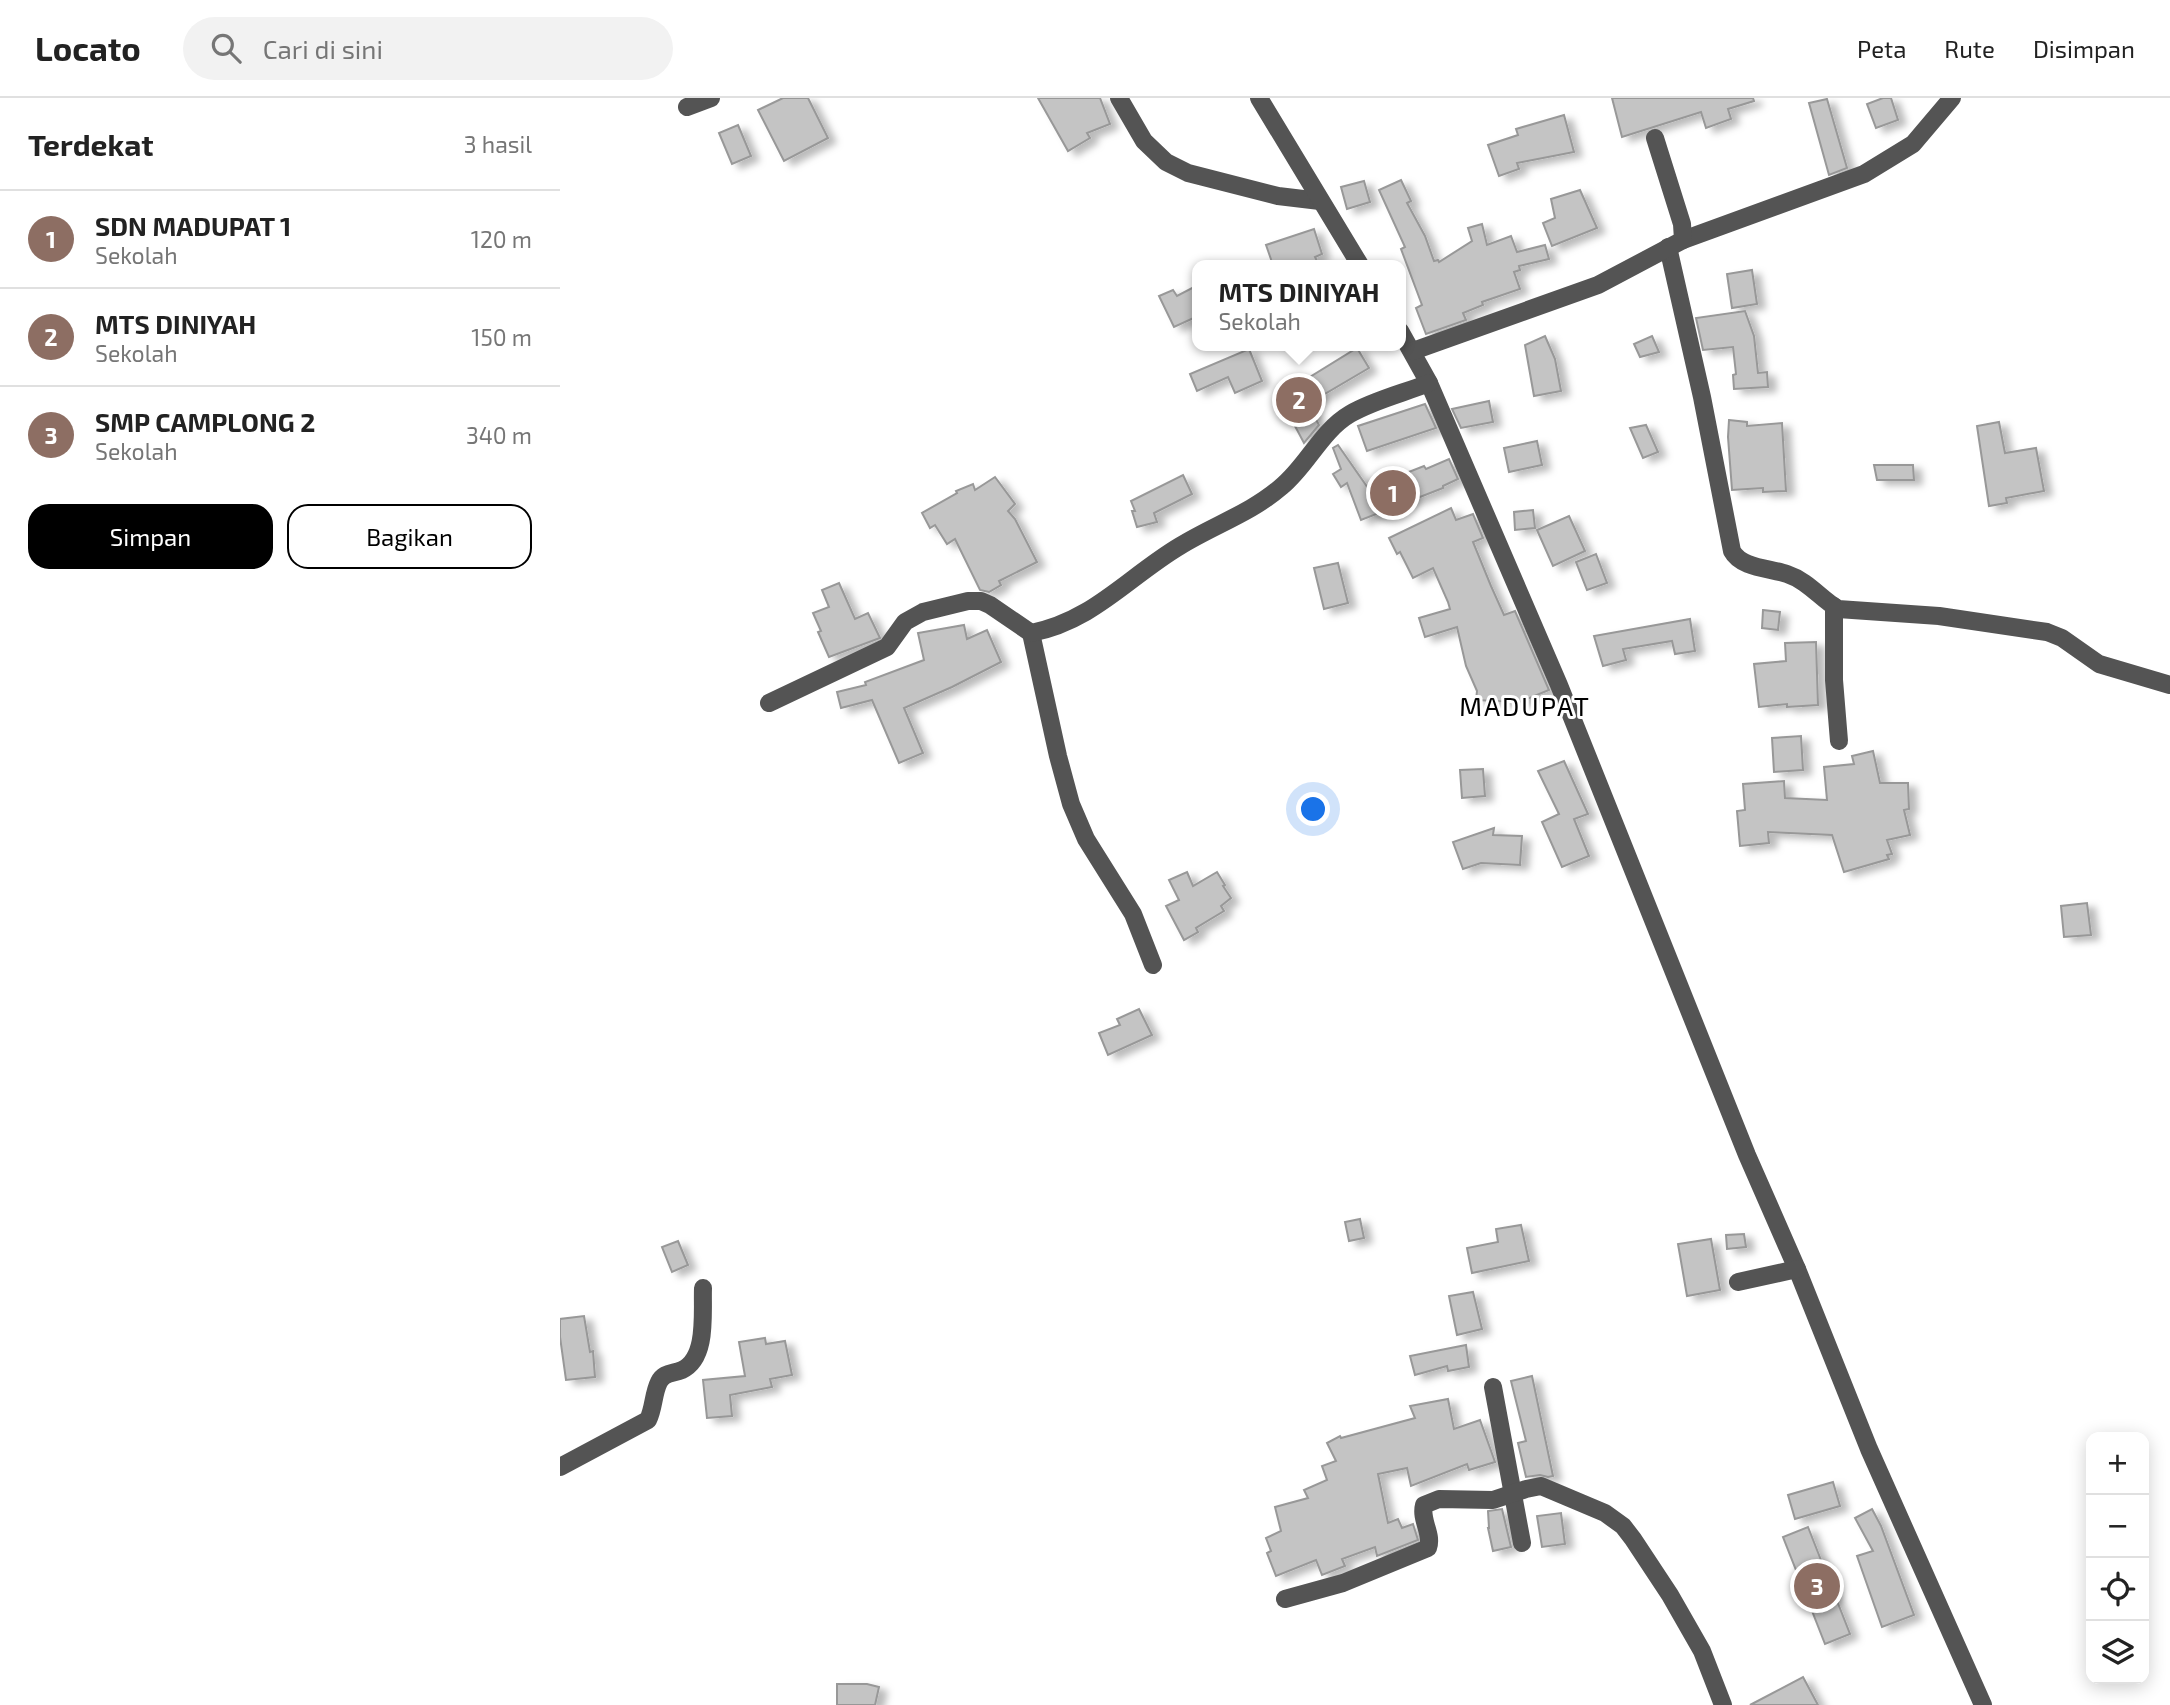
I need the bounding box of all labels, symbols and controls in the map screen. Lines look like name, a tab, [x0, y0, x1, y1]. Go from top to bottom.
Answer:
search box	[183, 17, 673, 80]
text: Locato	[35, 28, 141, 68]
icon: search	[207, 29, 245, 67]
text: Cari di sini	[263, 33, 383, 64]
text: Peta	[1857, 34, 1906, 63]
text: Rute	[1944, 34, 1995, 63]
text: Disimpan	[2033, 34, 2135, 63]
text: Terdekat	[28, 126, 154, 162]
text: 3 hasil	[464, 130, 532, 158]
text: SDN MADUPAT 1	[95, 210, 291, 241]
text: 1	[46, 225, 56, 253]
text: 120 m	[471, 225, 532, 253]
text: Sekolah	[95, 241, 178, 269]
popup	[1192, 260, 1406, 351]
text: MTS DINIYAH	[1218, 276, 1380, 307]
text: Sekolah	[1218, 307, 1301, 335]
text: MTS DINIYAH	[95, 308, 256, 339]
text: 2	[44, 323, 58, 351]
text: 150 m	[471, 323, 532, 351]
text: Sekolah	[95, 339, 178, 367]
pin: 2	[1276, 374, 1322, 426]
text: SMP CAMPLONG 2	[95, 406, 315, 437]
text: 3	[44, 421, 58, 449]
text: 340 m	[466, 421, 532, 449]
text: Sekolah	[95, 437, 178, 465]
pin: 1	[1370, 467, 1416, 519]
button: Simpan	[28, 504, 273, 569]
button: Bagikan	[287, 504, 532, 569]
district label: MADUPAT	[1459, 690, 1591, 721]
your location	[1296, 792, 1330, 826]
map controls	[2086, 1432, 2149, 1684]
button: +	[2086, 1432, 2149, 1495]
button: −	[2086, 1495, 2149, 1558]
button: locate	[2086, 1558, 2149, 1621]
pin: 3	[1794, 1560, 1840, 1612]
button: layers	[2086, 1621, 2149, 1684]

